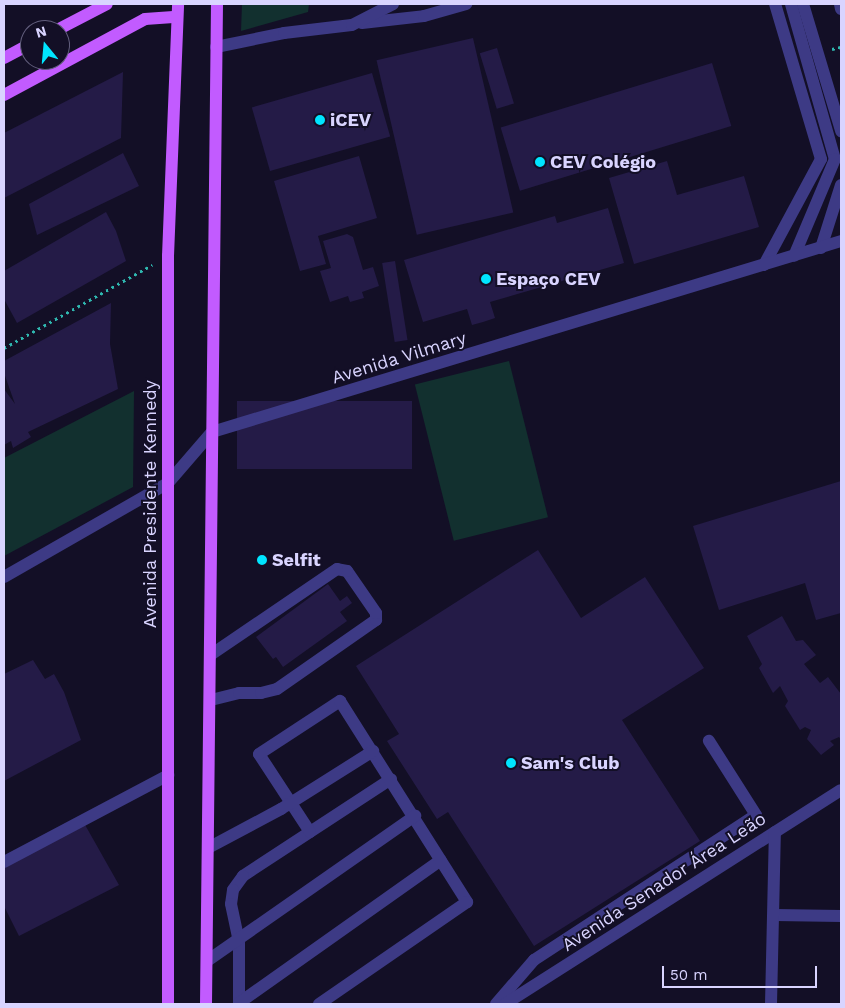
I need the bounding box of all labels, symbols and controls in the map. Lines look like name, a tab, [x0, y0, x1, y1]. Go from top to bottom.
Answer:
north arrow	[20, 20, 70, 70]
text: N	[34, 22, 48, 41]
place label: iCEV	[330, 109, 371, 131]
marker: iCEV	[314, 114, 326, 126]
place label: CEV Colégio	[550, 151, 657, 173]
marker: CEV Colégio	[534, 156, 546, 168]
place label: Espaço CEV	[496, 268, 601, 290]
marker: Espaço CEV	[480, 273, 492, 285]
street label: Avenida Vilmary	[329, 327, 469, 389]
street label: Avenida Presidente Kennedy	[139, 380, 161, 628]
place label: Selfit	[272, 549, 320, 571]
marker: Selfit	[256, 554, 268, 566]
place label: Sam's Club	[521, 752, 619, 774]
marker: Sam's Club	[505, 757, 517, 769]
street label: Avenida Senador Área Leão	[557, 807, 771, 957]
scale bar	[665, 956, 820, 988]
text: 50 m	[670, 966, 707, 984]

